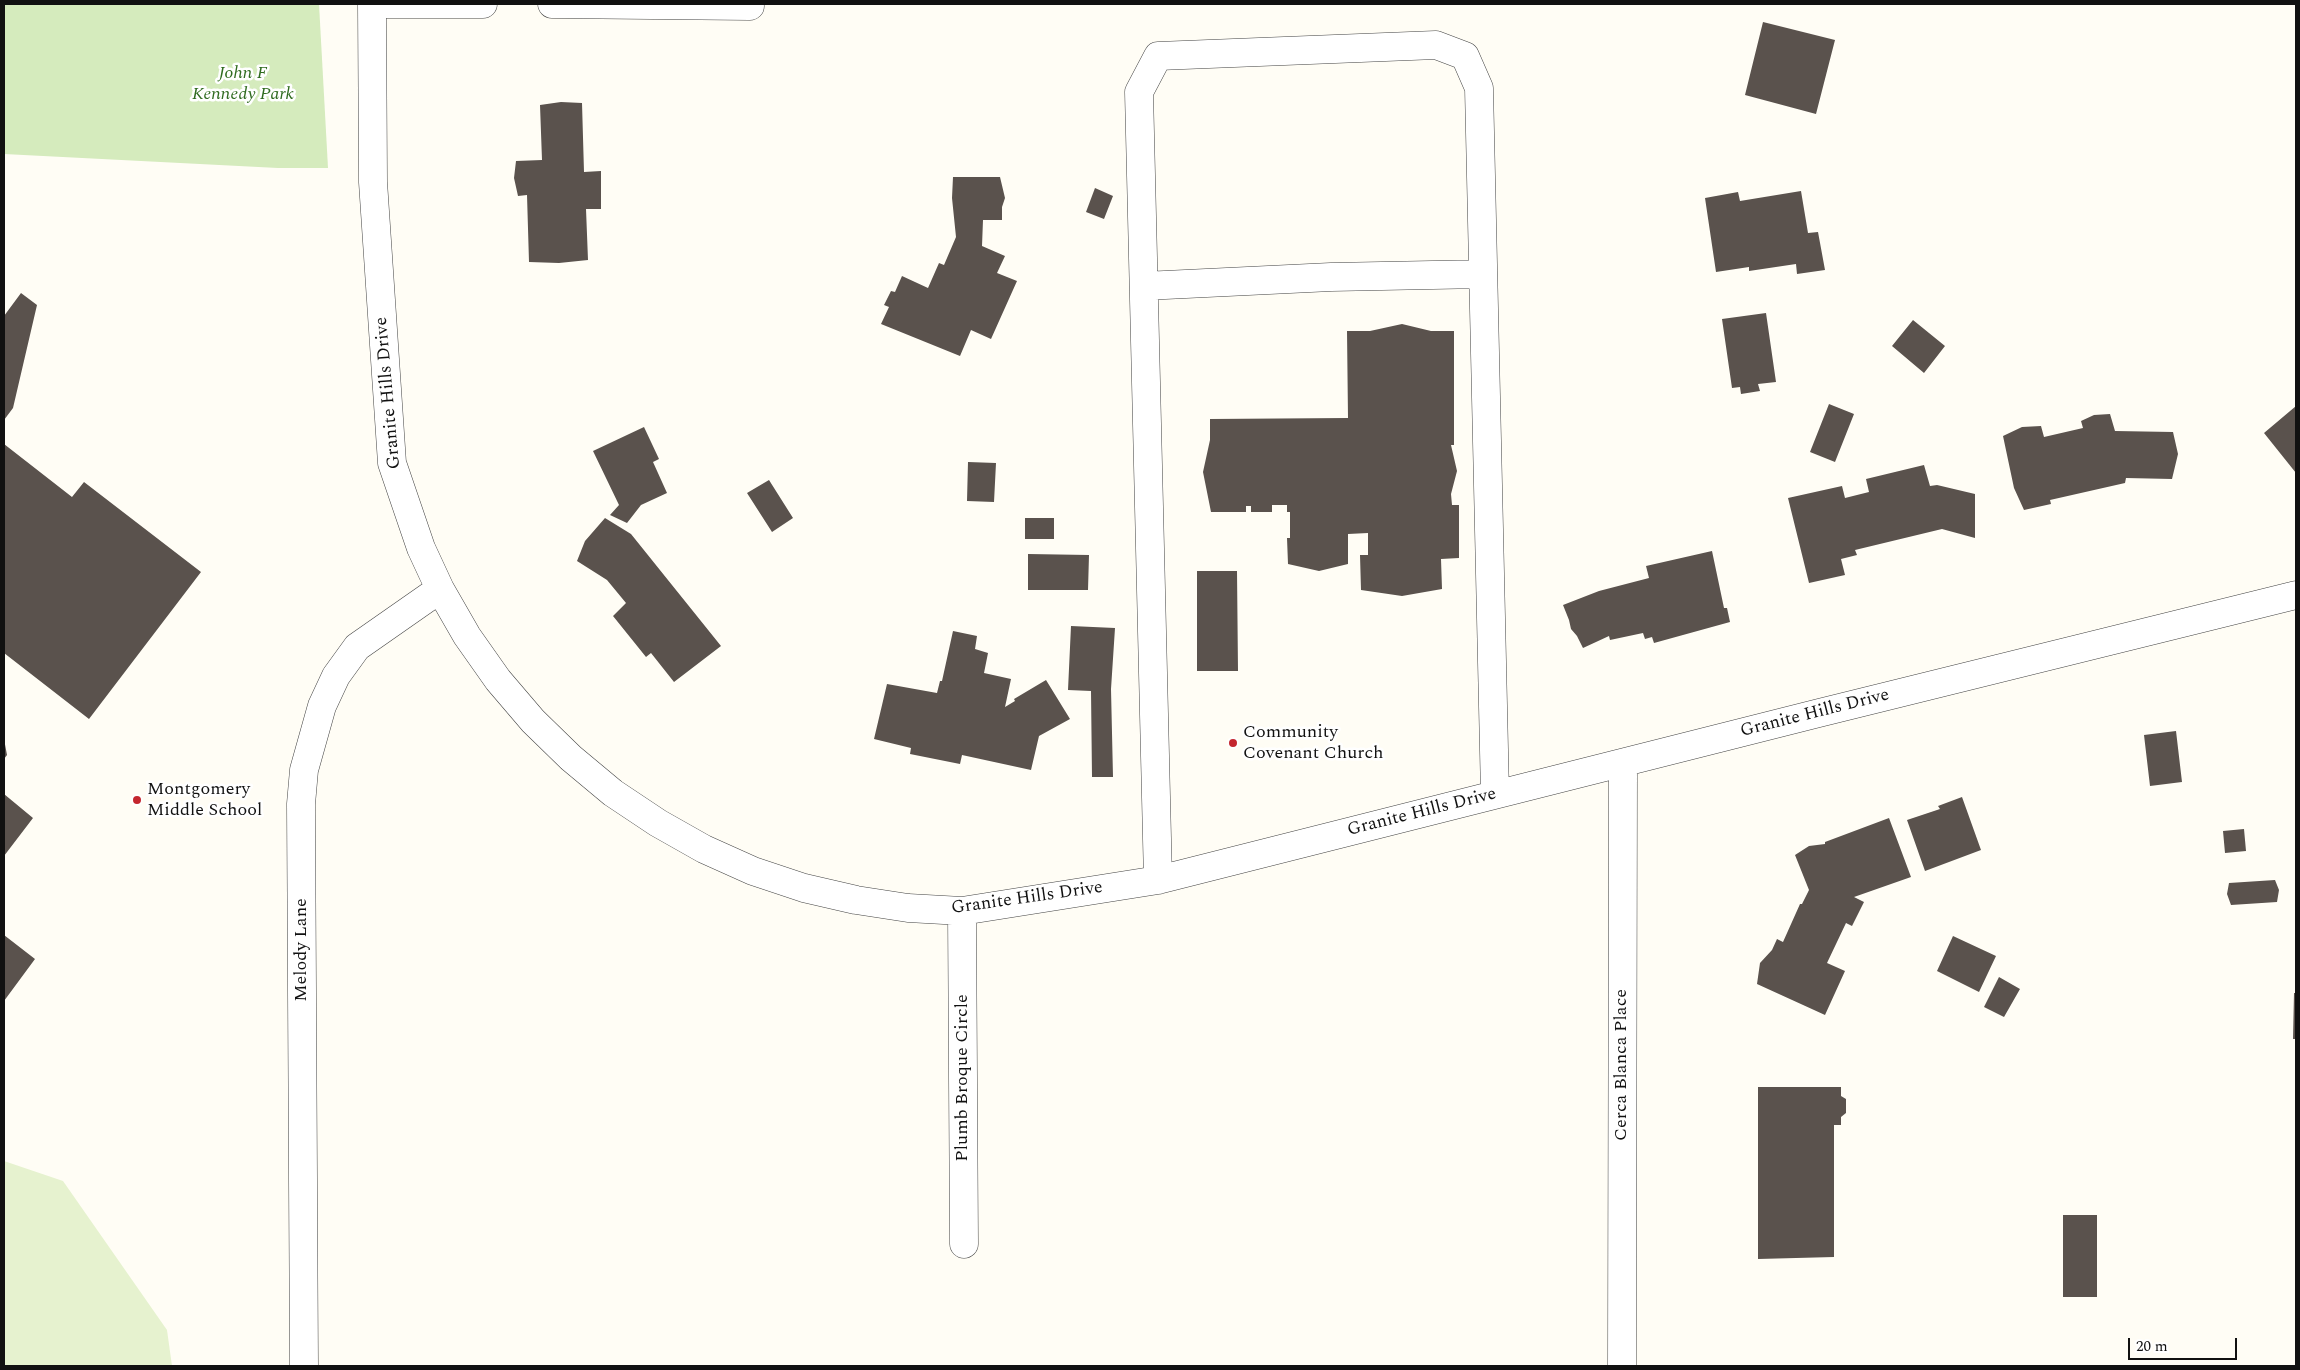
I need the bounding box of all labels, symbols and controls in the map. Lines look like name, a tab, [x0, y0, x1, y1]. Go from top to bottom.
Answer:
park label: John F Kennedy Park	[192, 63, 294, 106]
street label: Granite Hills Drive	[372, 316, 406, 470]
street label: Granite Hills Drive	[1738, 685, 1892, 743]
place label: Community Covenant Church	[1243, 722, 1384, 764]
marker: Community Covenant Church	[1227, 737, 1239, 749]
place label: Montgomery Middle School	[147, 779, 262, 822]
street label: Granite Hills Drive	[1345, 784, 1499, 842]
marker: Montgomery Middle School	[131, 794, 143, 806]
street label: Granite Hills Drive	[950, 878, 1104, 920]
street label: Melody Lane	[291, 898, 313, 1002]
street label: Cerca Blanca Place	[1611, 989, 1633, 1141]
street label: Plumb Broque Circle	[952, 994, 974, 1162]
scale bar	[2130, 1328, 2239, 1360]
text: 20 m	[2136, 1335, 2168, 1358]

